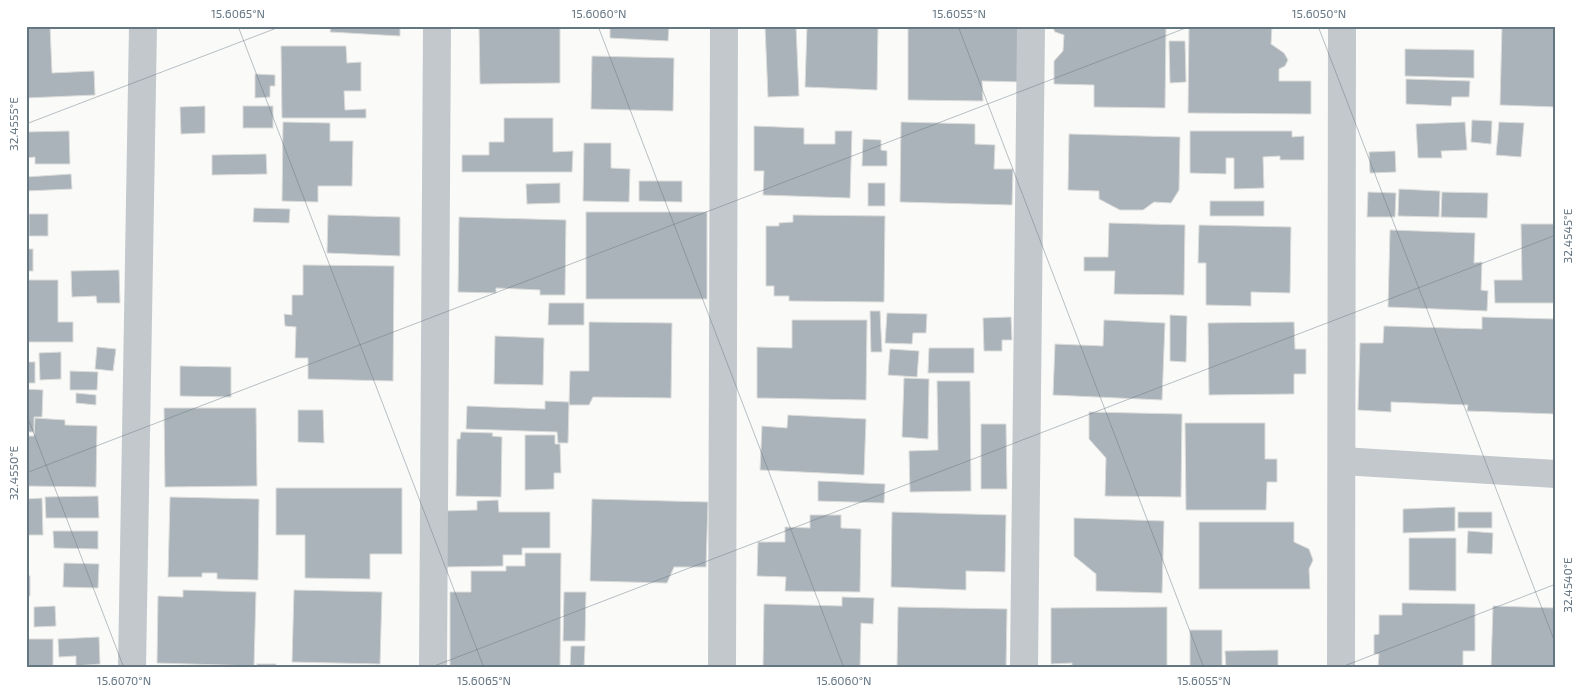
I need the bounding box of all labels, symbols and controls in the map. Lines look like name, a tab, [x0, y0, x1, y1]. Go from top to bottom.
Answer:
text: 15.6065°N	[211, 6, 265, 20]
text: 15.6060°N	[572, 6, 626, 20]
text: 15.6055°N	[932, 6, 986, 20]
text: 15.6050°N	[1292, 6, 1346, 20]
text: 32.4555°E	[6, 97, 20, 151]
text: 32.4545°E	[1560, 208, 1574, 263]
text: 32.4550°E	[6, 445, 20, 500]
text: 32.4540°E	[1560, 557, 1574, 613]
text: 15.6070°N	[97, 673, 151, 687]
text: 15.6065°N	[457, 673, 511, 687]
text: 15.6060°N	[817, 673, 871, 687]
text: 15.6055°N	[1177, 673, 1231, 687]

